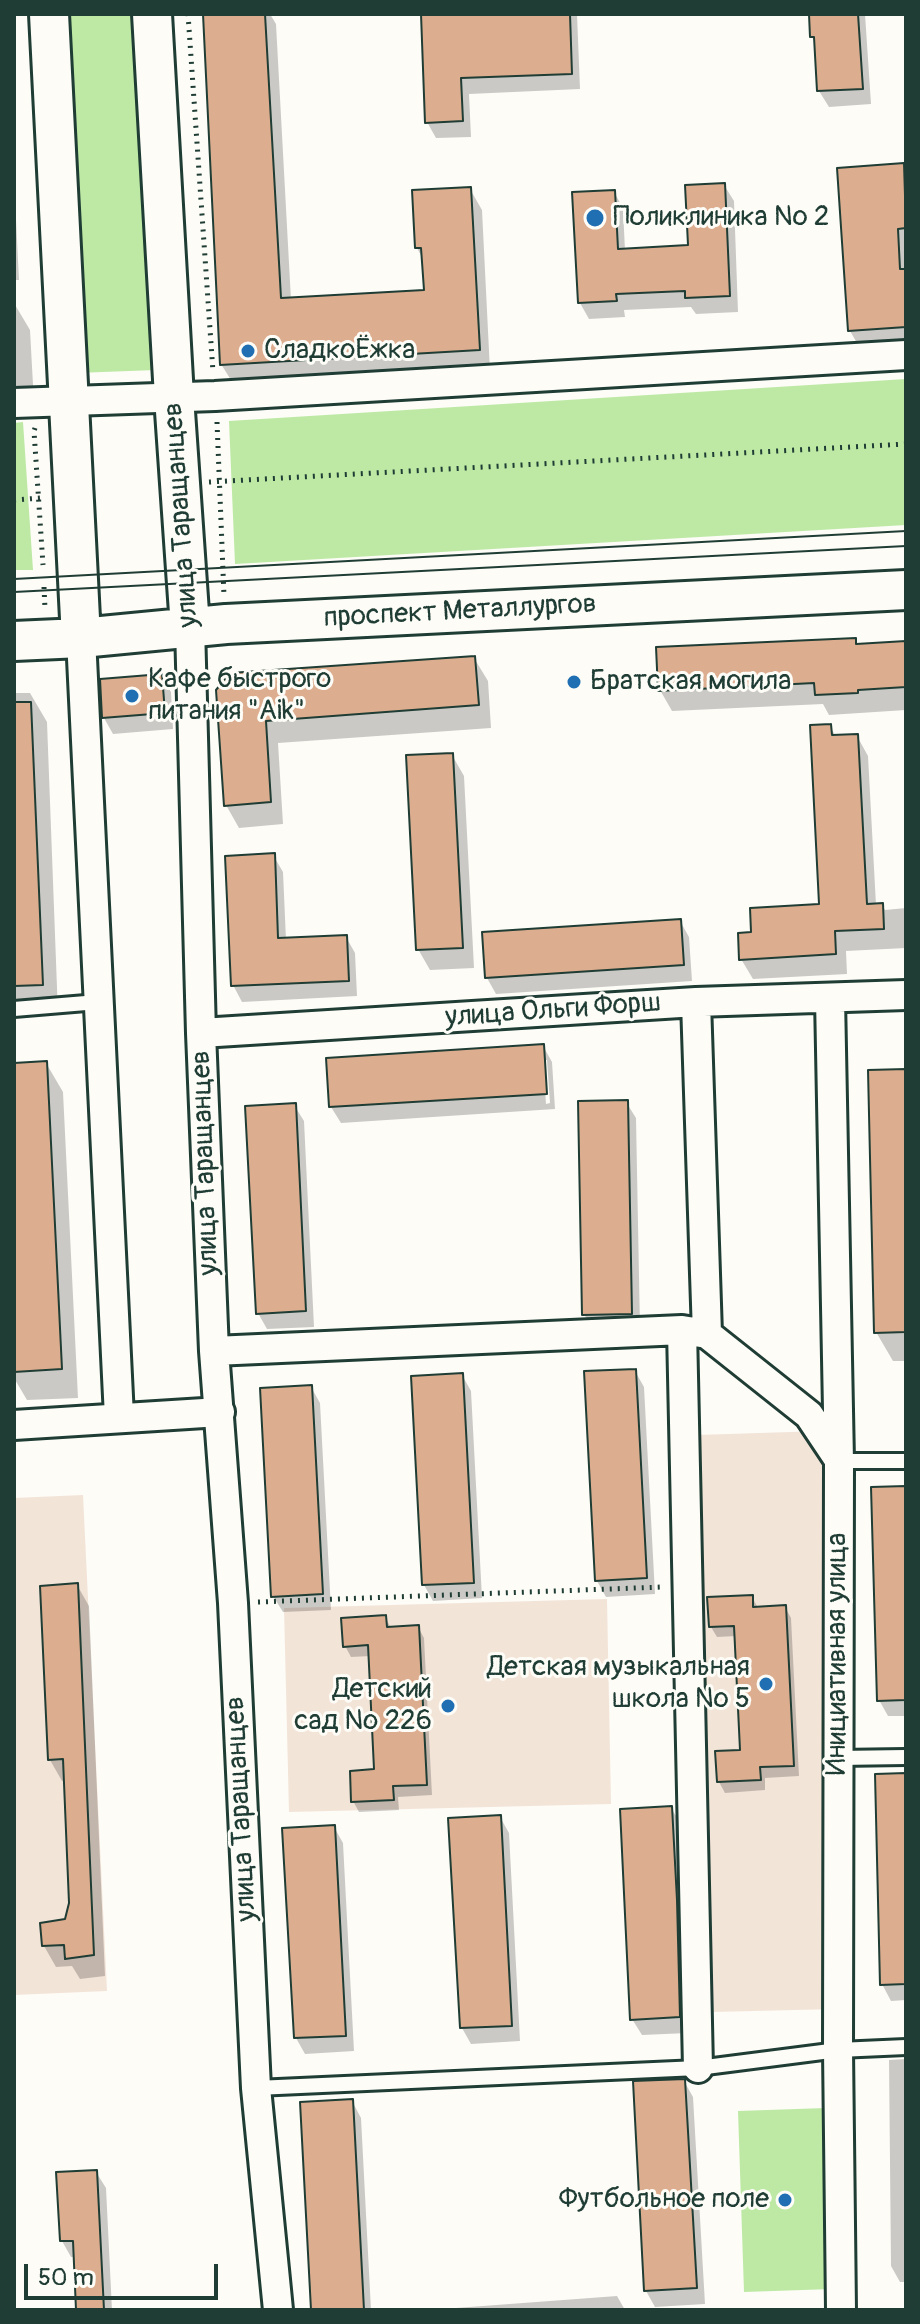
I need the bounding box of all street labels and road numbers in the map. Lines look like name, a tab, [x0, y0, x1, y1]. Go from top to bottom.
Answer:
street label: улица Таращанцев	[157, 401, 207, 629]
street label: проспект Металлургов	[323, 588, 597, 636]
street label: улица Ольги Форш	[444, 987, 662, 1035]
street label: улица Таращанцев	[185, 1050, 227, 1276]
street label: Инициативная улица	[821, 1533, 855, 1775]
street label: улица Таращанцев	[219, 1696, 265, 1922]

